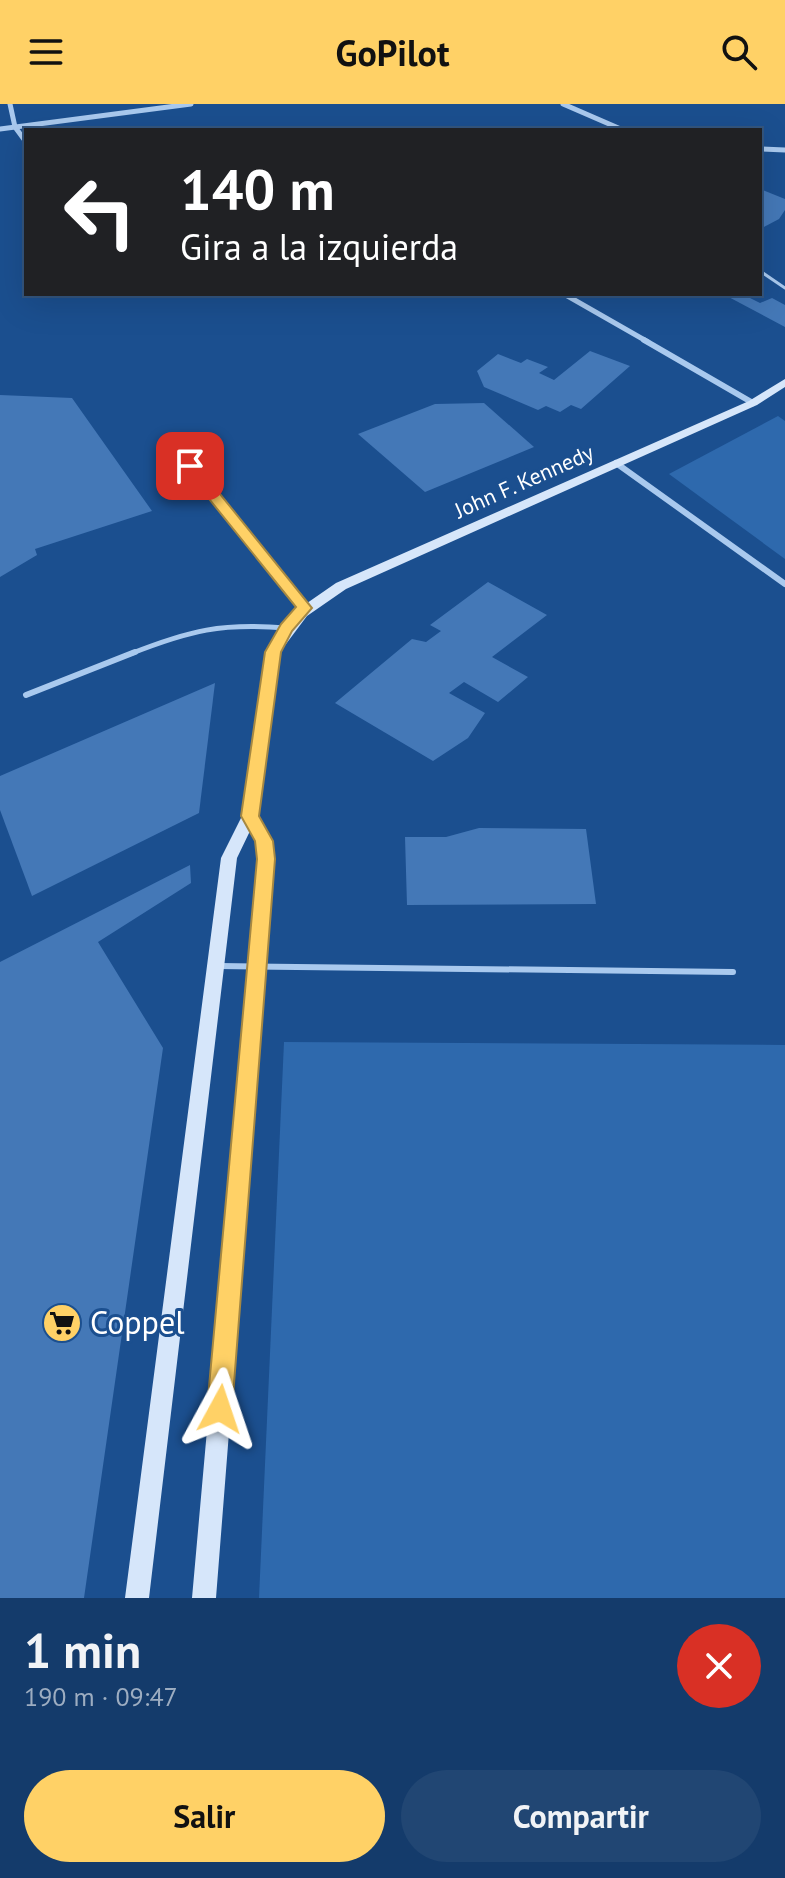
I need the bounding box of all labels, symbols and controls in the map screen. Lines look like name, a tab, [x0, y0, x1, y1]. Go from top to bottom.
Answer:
text: GoPilot	[335, 29, 450, 76]
icon: menu	[24, 30, 68, 74]
icon: search	[717, 30, 761, 74]
text: 140 m	[180, 153, 335, 225]
icon: left	[48, 160, 152, 264]
text: Gira a la izquierda	[180, 223, 458, 270]
pin	[156, 432, 224, 500]
street label: John F. Kennedy	[449, 438, 599, 525]
icon: arrive	[168, 444, 212, 488]
place label: Coppel	[90, 1301, 185, 1343]
supermarket icon: Coppel	[41, 1302, 83, 1344]
position arrow	[178, 1367, 262, 1451]
text: 1 min	[24, 1619, 141, 1681]
button: close	[677, 1624, 761, 1708]
text: 190 m · 09:47	[24, 1680, 178, 1713]
button: Salir	[24, 1770, 385, 1862]
button: Compartir	[401, 1770, 761, 1862]

